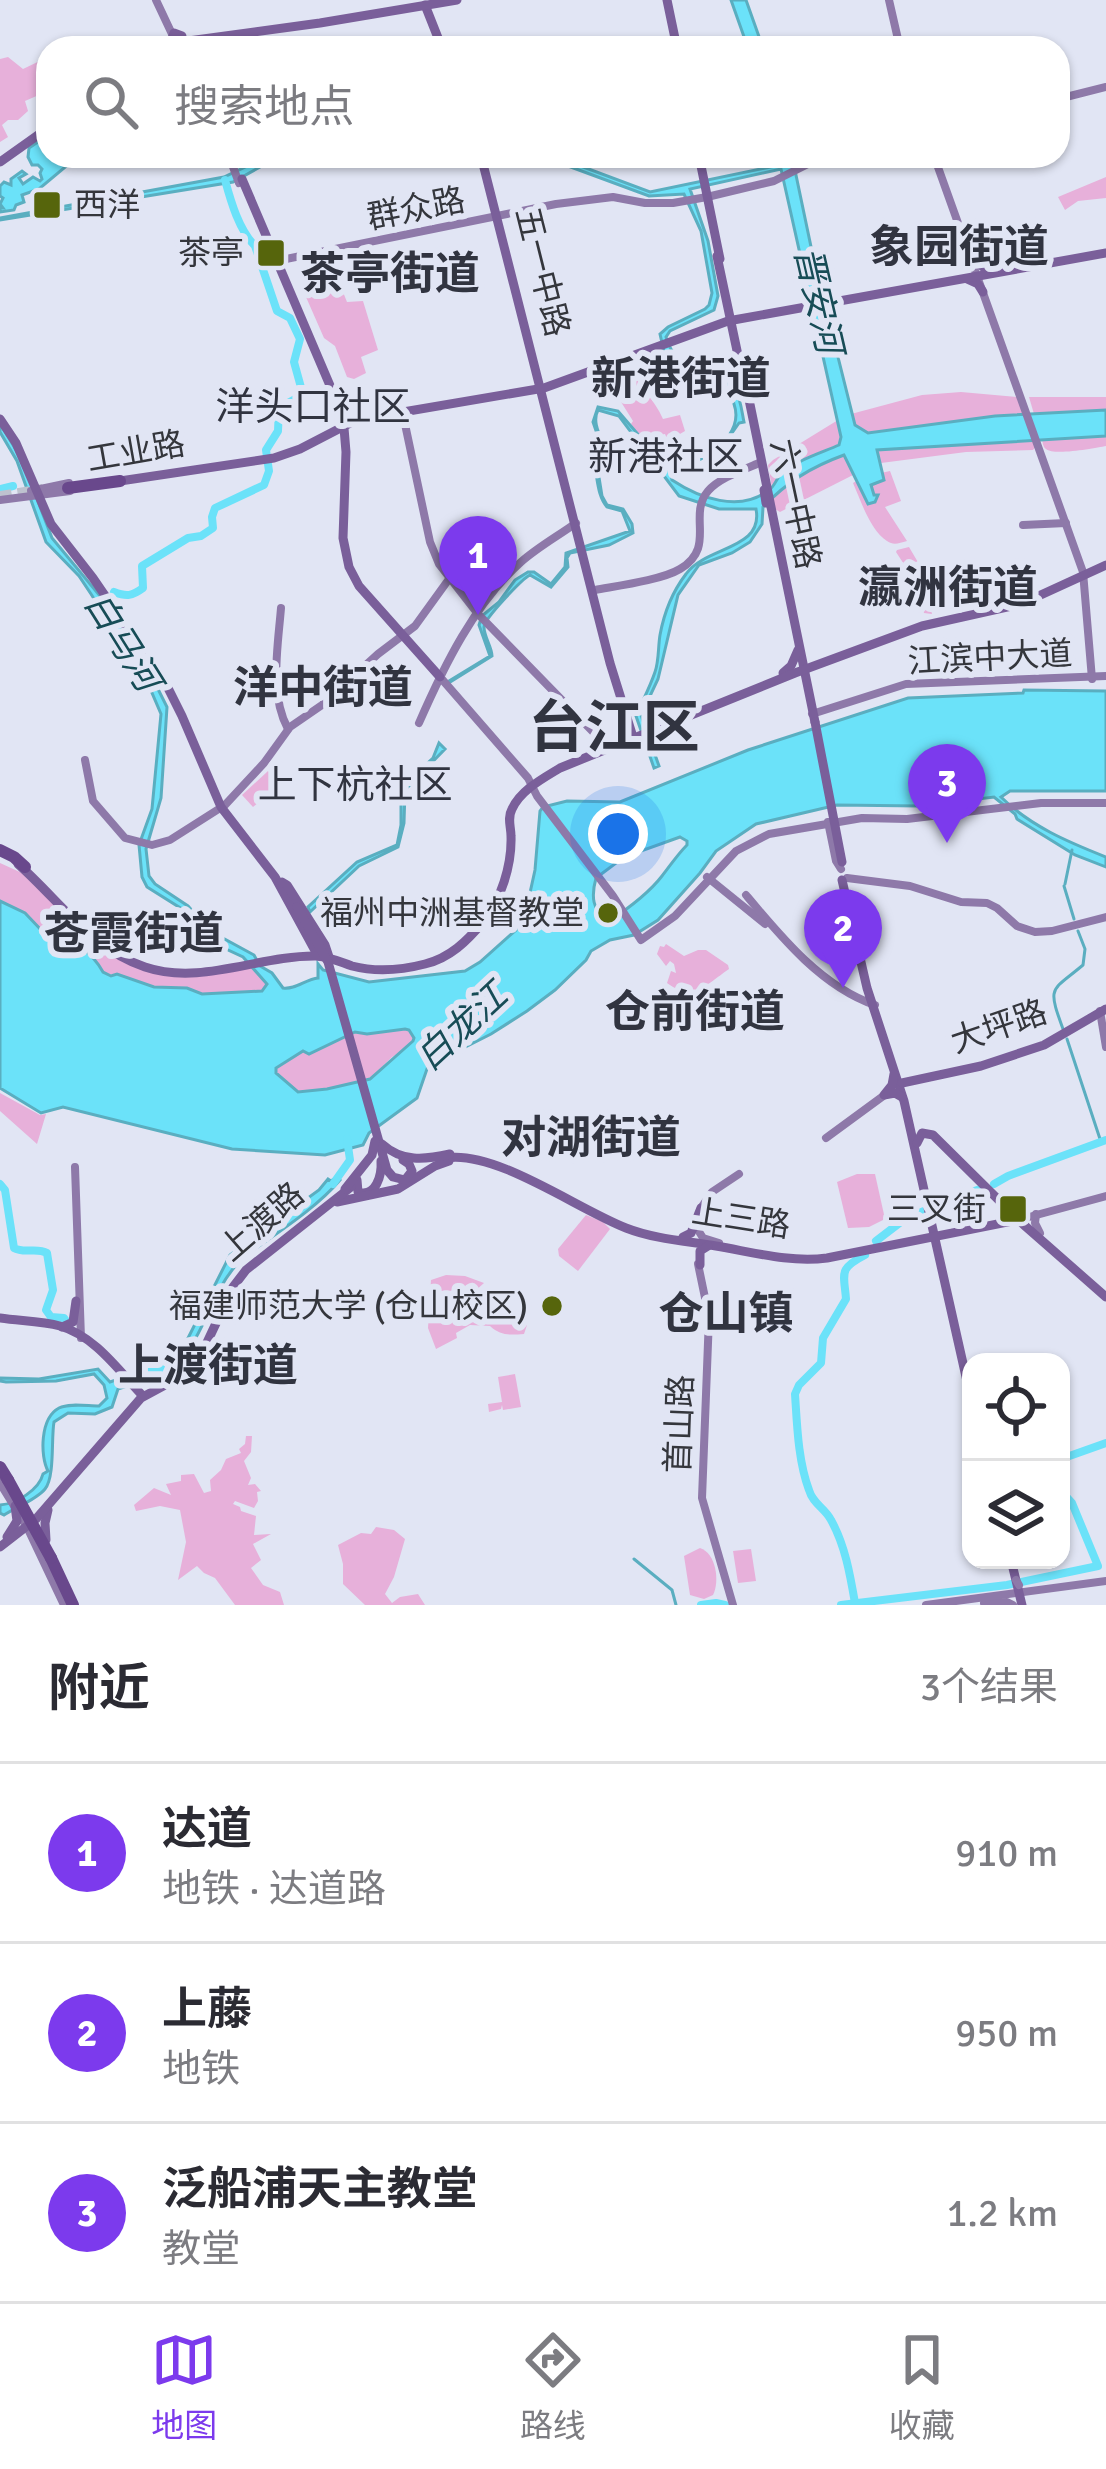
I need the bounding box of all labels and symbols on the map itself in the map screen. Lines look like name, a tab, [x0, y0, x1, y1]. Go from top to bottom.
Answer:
street label: 群众路	[363, 179, 469, 239]
place label: 西洋	[74, 185, 140, 226]
marker: 西洋	[31, 189, 63, 221]
street label: 五一中路	[506, 203, 578, 341]
district label: 象园街道	[869, 220, 1049, 275]
place label: 茶亭	[178, 233, 244, 274]
marker: 茶亭	[255, 237, 287, 269]
water label: 晋安河	[784, 242, 853, 364]
district label: 茶亭街道	[300, 247, 480, 302]
district label: 新港街道	[591, 352, 771, 407]
district label: 洋头口社区	[215, 383, 411, 431]
street label: 工业路	[84, 423, 188, 481]
district label: 新港社区	[588, 433, 744, 481]
street label: 六一中路	[761, 435, 829, 573]
pin: 1	[439, 516, 517, 615]
district label: 瀛洲街道	[858, 561, 1038, 616]
water label: 白马河	[74, 584, 173, 705]
street label: 江滨中大道	[907, 633, 1073, 683]
district label: 洋中街道	[233, 661, 413, 716]
district label: 台江区	[529, 693, 700, 764]
pin: 3	[908, 744, 986, 843]
district label: 上下杭社区	[257, 761, 453, 809]
your location	[588, 804, 648, 864]
pin: 2	[804, 889, 882, 988]
place label: 福州中洲基督教堂	[320, 893, 584, 934]
marker: 福州中洲基督教堂	[595, 900, 621, 926]
district label: 苍霞街道	[44, 907, 224, 962]
water label: 白龙江	[407, 971, 520, 1080]
district label: 仓前街道	[605, 985, 785, 1040]
street label: 大坪路	[946, 992, 1052, 1062]
district label: 对湖街道	[501, 1111, 681, 1166]
street label: 上渡路	[211, 1174, 313, 1270]
place label: 三叉街	[887, 1189, 986, 1230]
street label: 上三路	[689, 1191, 793, 1247]
marker: 三叉街	[997, 1193, 1029, 1225]
place label: 福建师范大学 (仓山校区)	[169, 1286, 528, 1327]
district label: 仓山镇	[658, 1287, 794, 1342]
marker: 福建师范大学 (仓山校区)	[539, 1293, 565, 1319]
district label: 上渡街道	[118, 1339, 298, 1394]
street label: 首山路	[658, 1374, 702, 1474]

